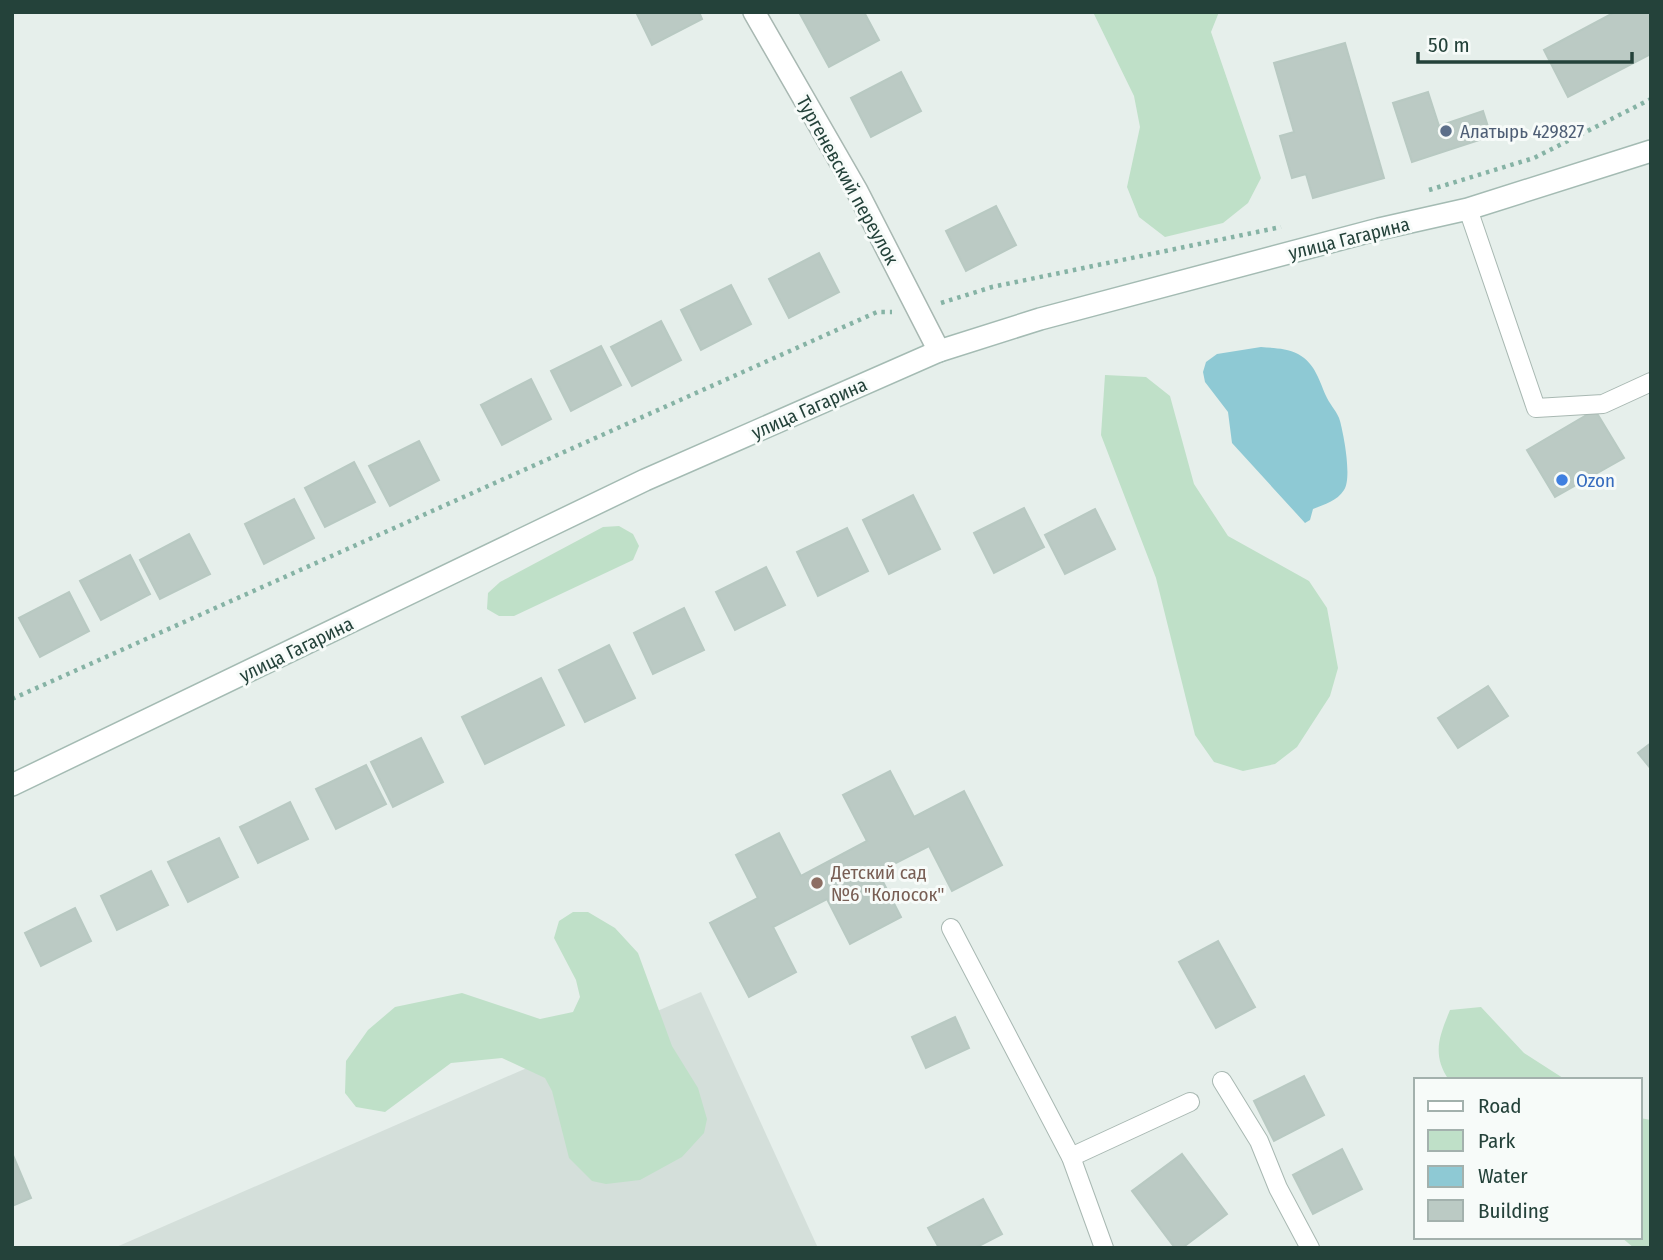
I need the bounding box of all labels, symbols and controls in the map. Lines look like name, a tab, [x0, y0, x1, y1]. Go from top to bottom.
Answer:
scale bar	[1418, 21, 1632, 65]
text: 50 m	[1428, 32, 1470, 58]
street label: Тургеневский переулок	[792, 92, 904, 269]
place label: Алатырь 429827	[1460, 120, 1584, 143]
marker: Алатырь 429827	[1438, 123, 1454, 139]
street label: улица Гагарина	[1286, 212, 1412, 265]
street label: улица Гагарина	[748, 373, 870, 444]
place label: Ozon	[1576, 469, 1615, 492]
marker: Ozon	[1554, 472, 1570, 488]
street label: улица Гагарина	[235, 612, 357, 687]
place label: Детский сад №6 "Колосок"	[830, 861, 945, 906]
marker: Детский сад №6 "Колосок"	[809, 875, 825, 891]
legend	[1414, 1078, 1642, 1239]
text: Road	[1478, 1093, 1522, 1119]
text: Park	[1478, 1128, 1516, 1154]
text: Water	[1478, 1163, 1528, 1189]
text: Building	[1478, 1198, 1549, 1224]

